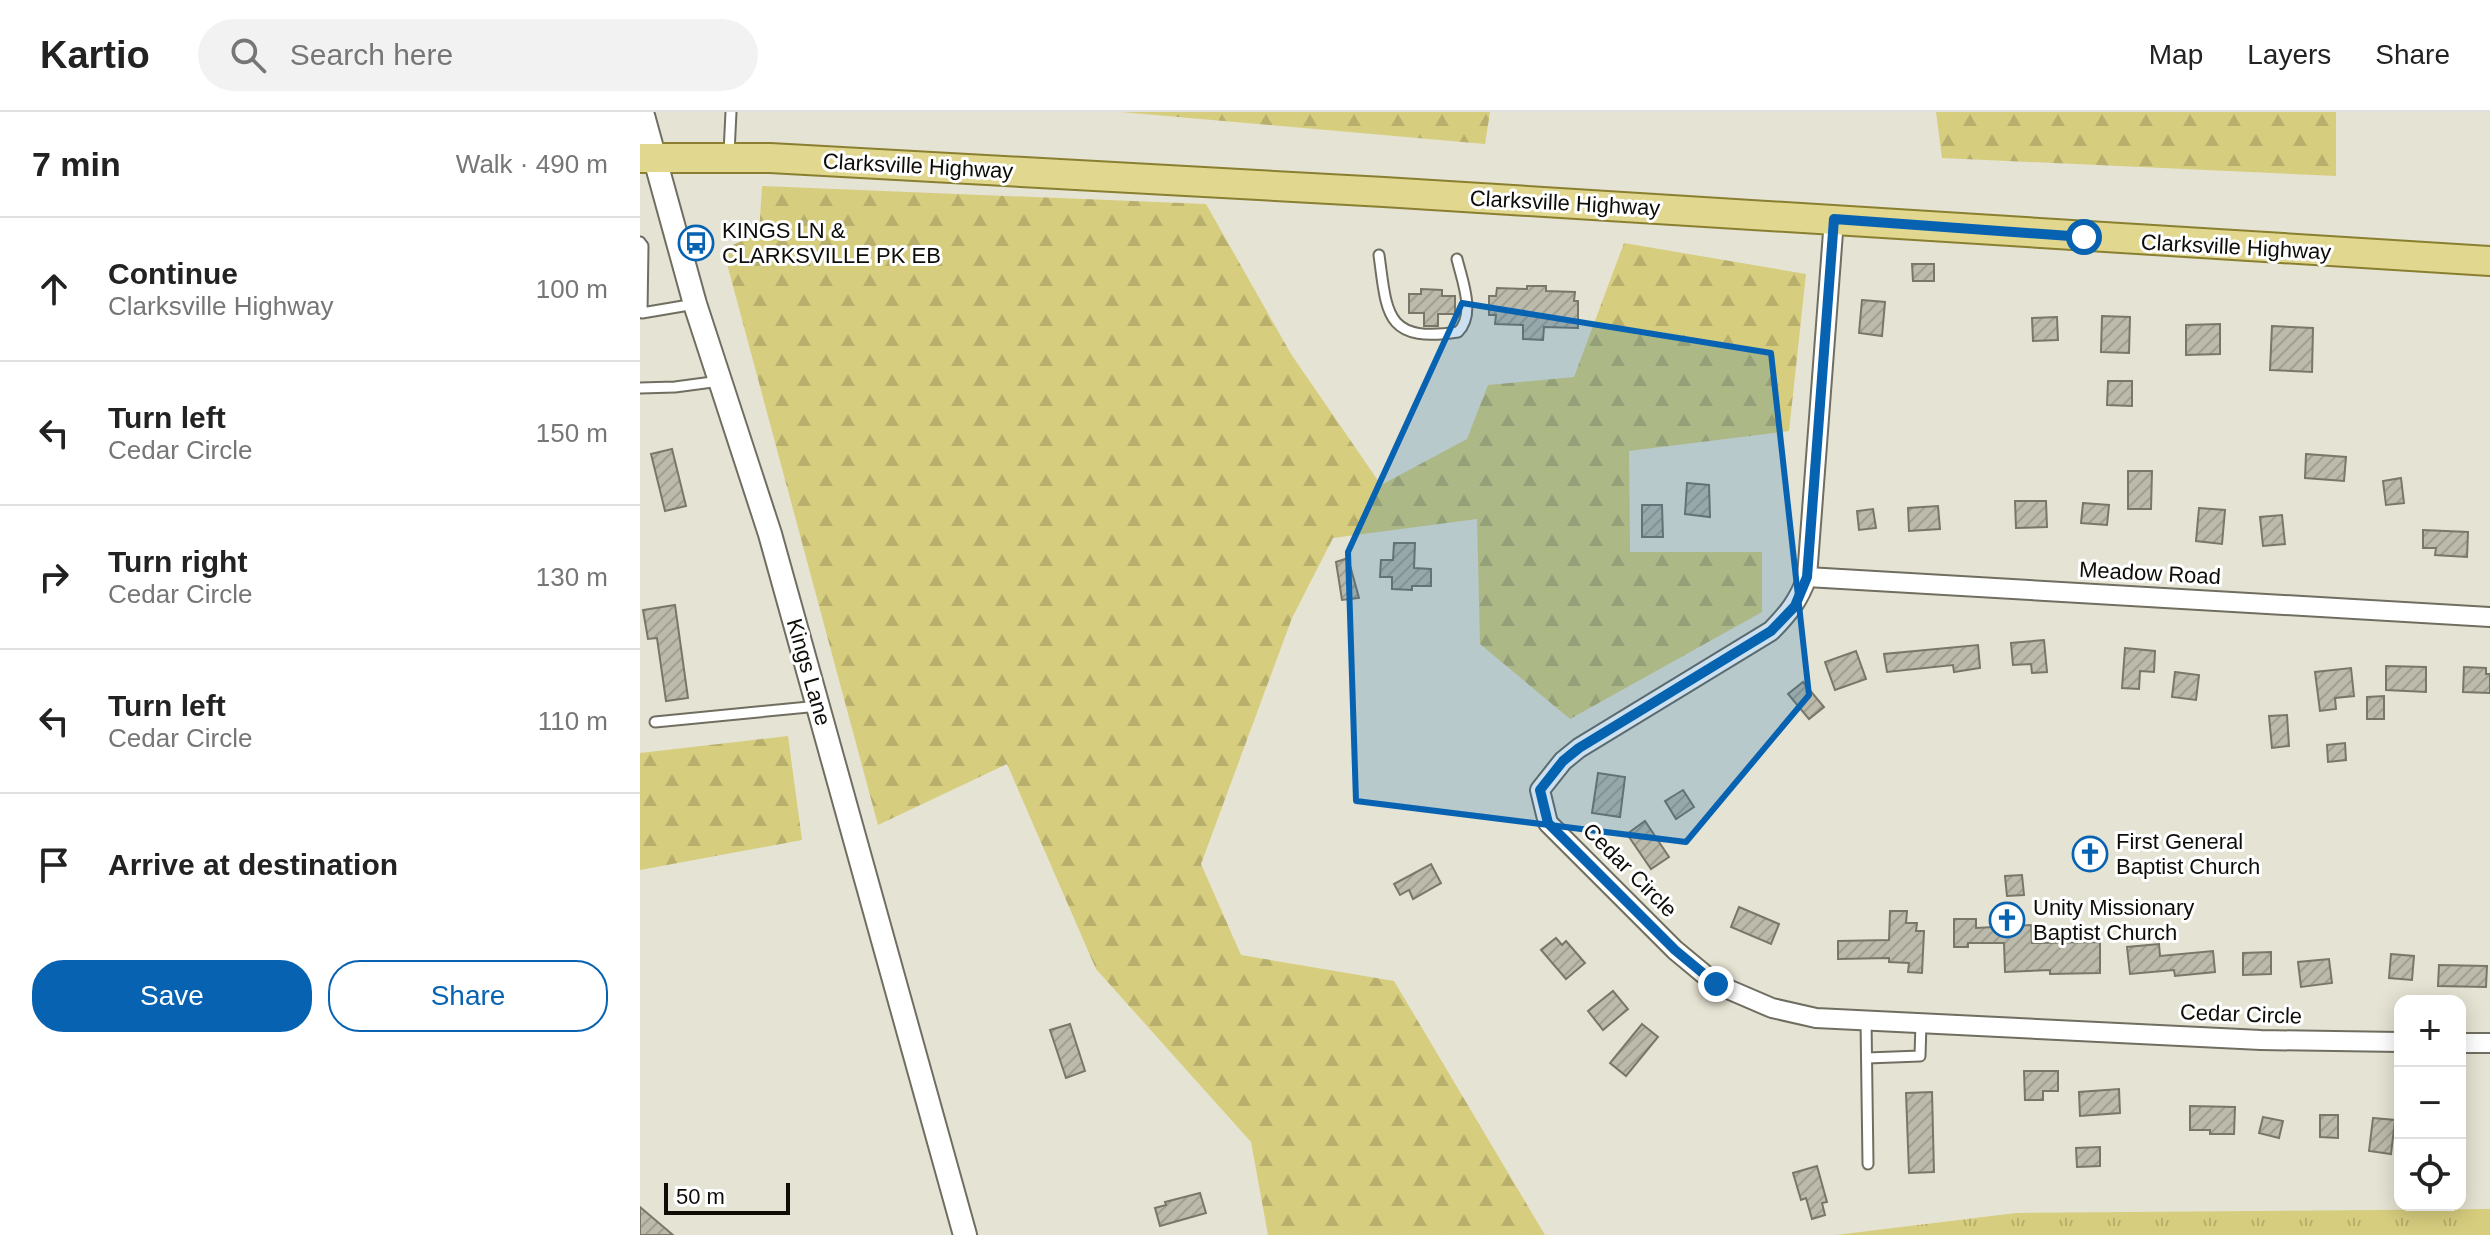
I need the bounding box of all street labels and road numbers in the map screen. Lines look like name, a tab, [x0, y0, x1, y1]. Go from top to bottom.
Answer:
street label: Clarksville Highway	[822, 149, 1014, 183]
street label: Clarksville Highway	[1469, 186, 1661, 220]
street label: Clarksville Highway	[2140, 230, 2332, 264]
street label: Meadow Road	[2079, 557, 2221, 589]
street label: Kings Lane	[782, 616, 836, 728]
street label: Cedar Circle	[1578, 818, 1682, 922]
street label: Cedar Circle	[2179, 999, 2303, 1029]

